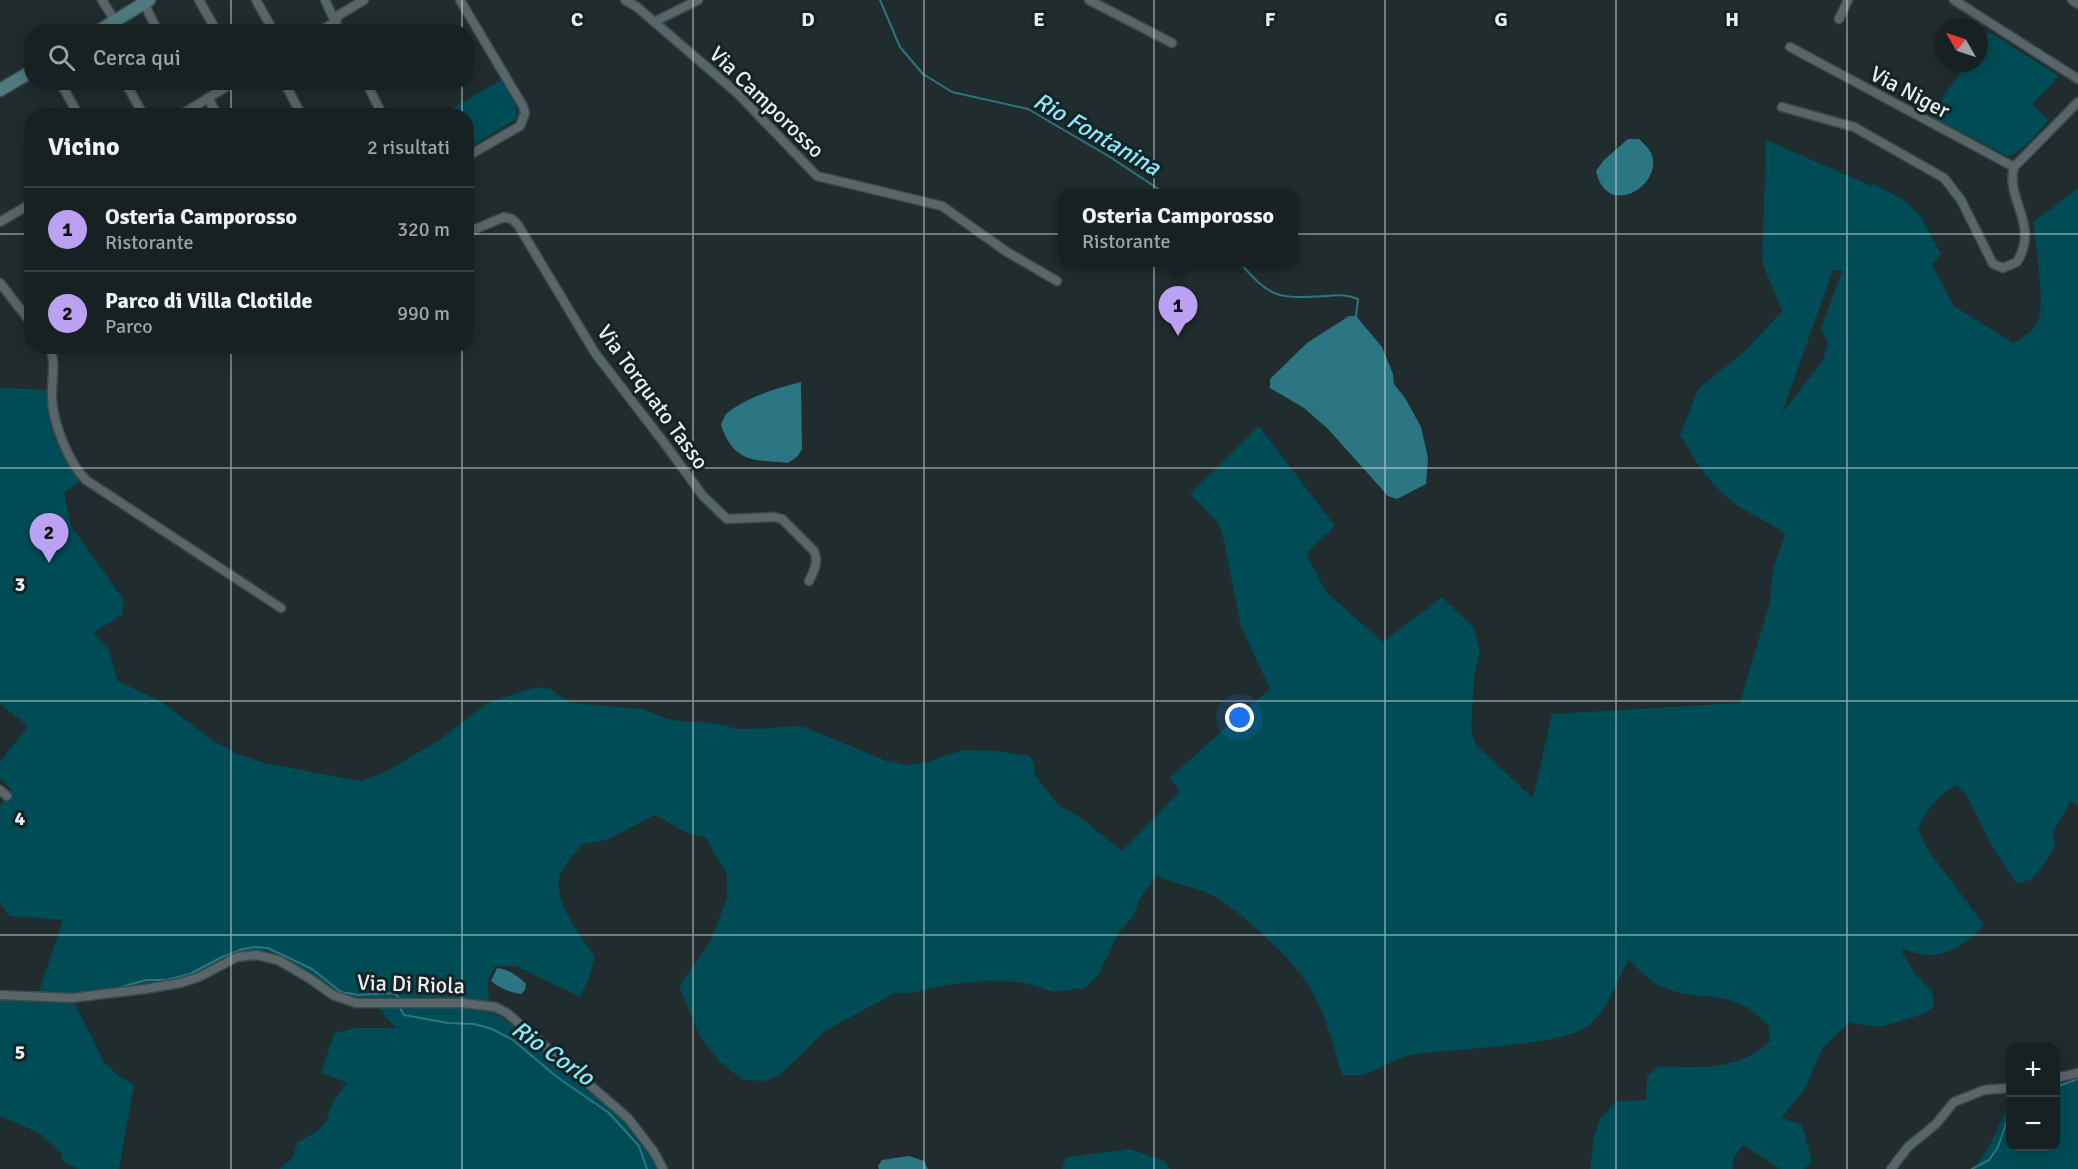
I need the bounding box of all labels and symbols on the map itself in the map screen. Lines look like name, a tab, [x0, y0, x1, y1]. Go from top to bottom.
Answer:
text: C	[571, 7, 583, 32]
text: D	[801, 7, 815, 32]
text: E	[1033, 7, 1045, 32]
text: F	[1265, 7, 1276, 32]
text: G	[1494, 7, 1508, 32]
text: H	[1725, 7, 1739, 32]
north arrow	[1934, 18, 1988, 72]
street label: Via Camporosso	[704, 40, 830, 164]
street label: Via Niger	[1866, 60, 1954, 124]
water label: Rio Fontanina	[1028, 86, 1166, 183]
pin: 1	[1158, 286, 1198, 336]
street label: Via Torquato Tasso	[591, 319, 715, 475]
pin: 2	[29, 514, 68, 563]
text: 3	[15, 572, 25, 597]
your location	[1225, 703, 1254, 732]
text: 4	[15, 806, 26, 831]
street label: Via Di Riola	[357, 969, 465, 999]
water label: Rio Corlo	[506, 1014, 601, 1093]
text: 5	[15, 1040, 25, 1065]

